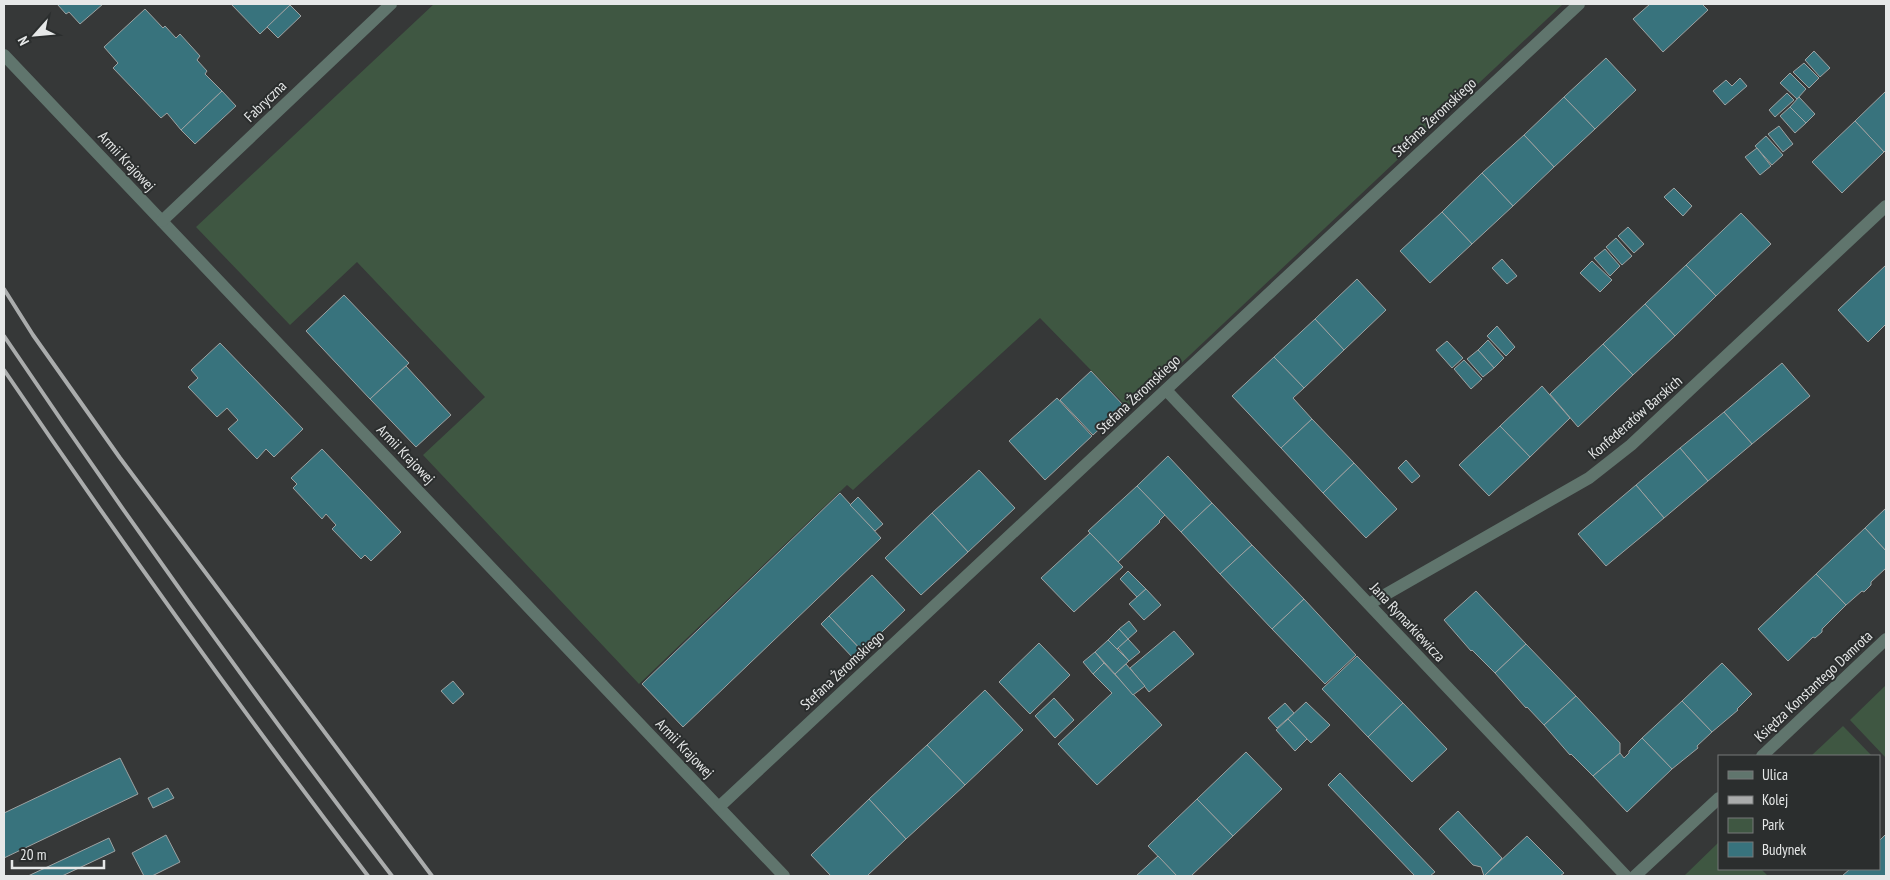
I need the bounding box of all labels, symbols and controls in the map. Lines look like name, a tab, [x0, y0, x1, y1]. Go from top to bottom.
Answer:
north arrow	[10, 10, 60, 60]
text: N	[14, 33, 33, 48]
street label: Stefana Żeromskiego	[1388, 73, 1480, 161]
street label: Fabryczna	[240, 76, 290, 126]
street label: Armii Krajowej	[94, 127, 160, 195]
street label: Stefana Żeromskiego	[1092, 350, 1184, 438]
street label: Konfederatów Barskich	[1584, 371, 1686, 463]
street label: Armii Krajowej	[373, 420, 439, 488]
street label: Jana Rymarkiewicza	[1366, 578, 1450, 666]
street label: Stefana Żeromskiego	[796, 626, 888, 714]
street label: Księdza Konstantego Damrota	[1750, 626, 1876, 746]
street label: Armii Krajowej	[652, 714, 718, 782]
legend	[1718, 755, 1880, 870]
text: Ulica	[1762, 765, 1788, 784]
text: Kolej	[1762, 790, 1788, 809]
text: Park	[1762, 815, 1784, 834]
scale bar	[12, 838, 105, 870]
text: Budynek	[1762, 840, 1806, 859]
text: 20 m	[20, 845, 46, 864]

